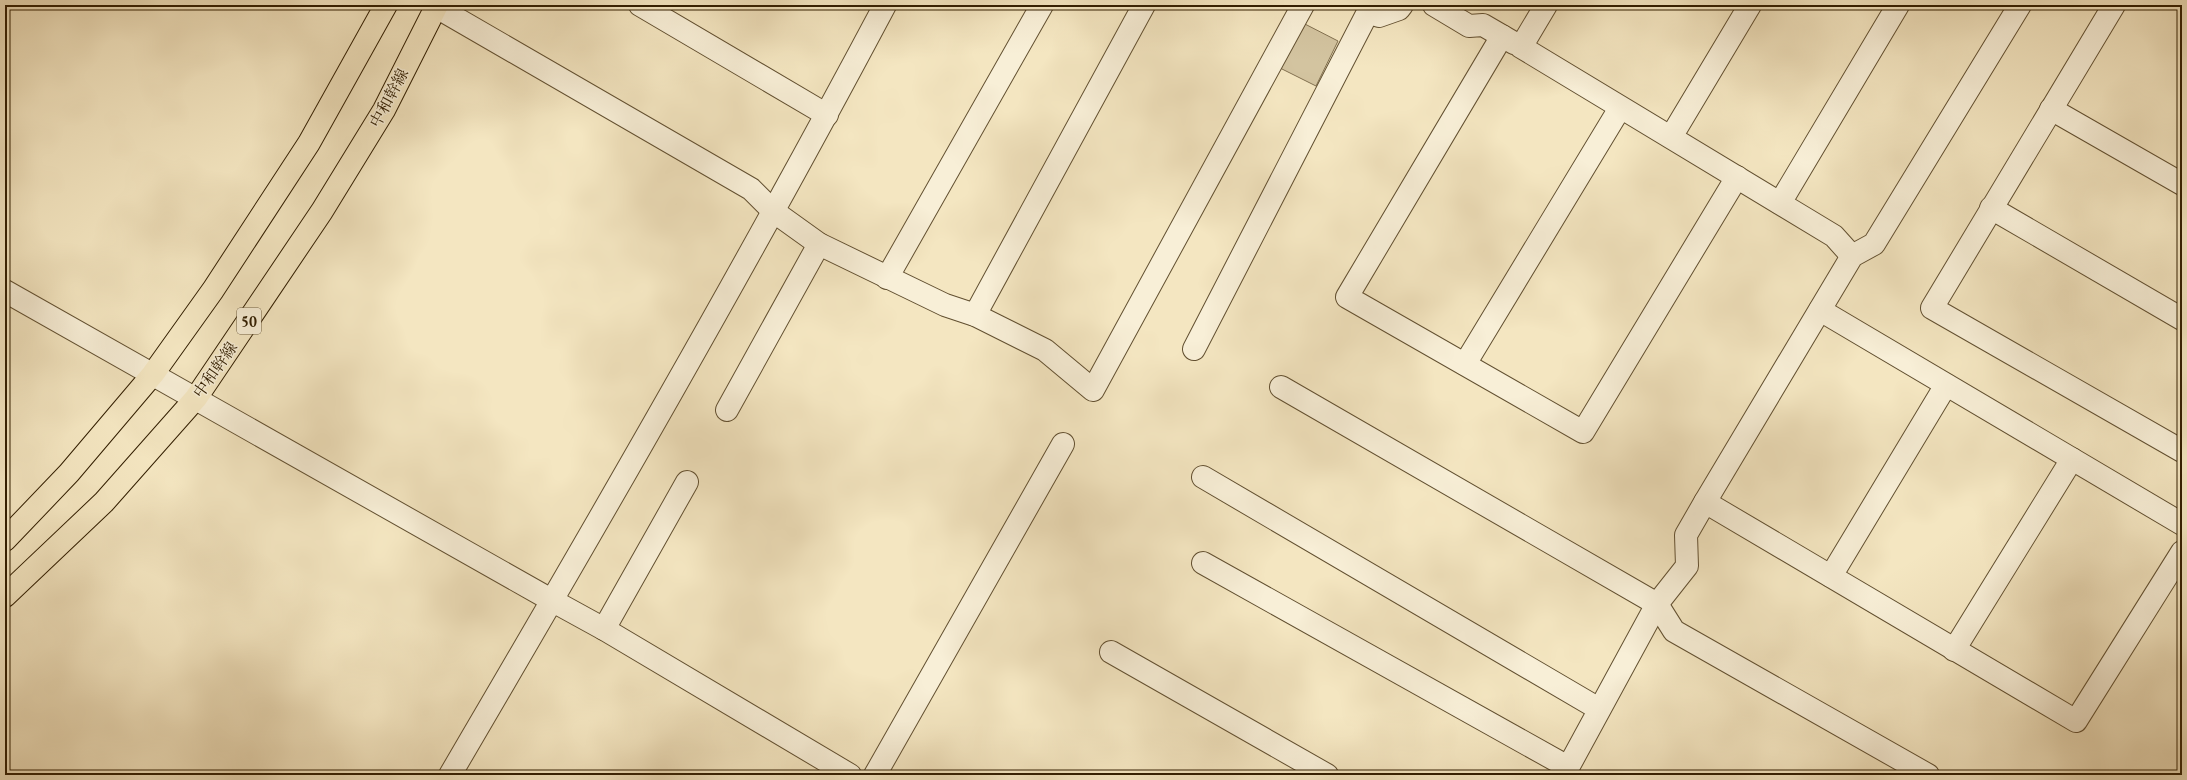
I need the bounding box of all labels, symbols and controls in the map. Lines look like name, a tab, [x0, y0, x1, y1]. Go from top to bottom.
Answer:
street label: 中和幹線	[365, 65, 413, 131]
road number: 50	[237, 308, 261, 334]
street label: 中和幹線	[188, 338, 242, 402]

